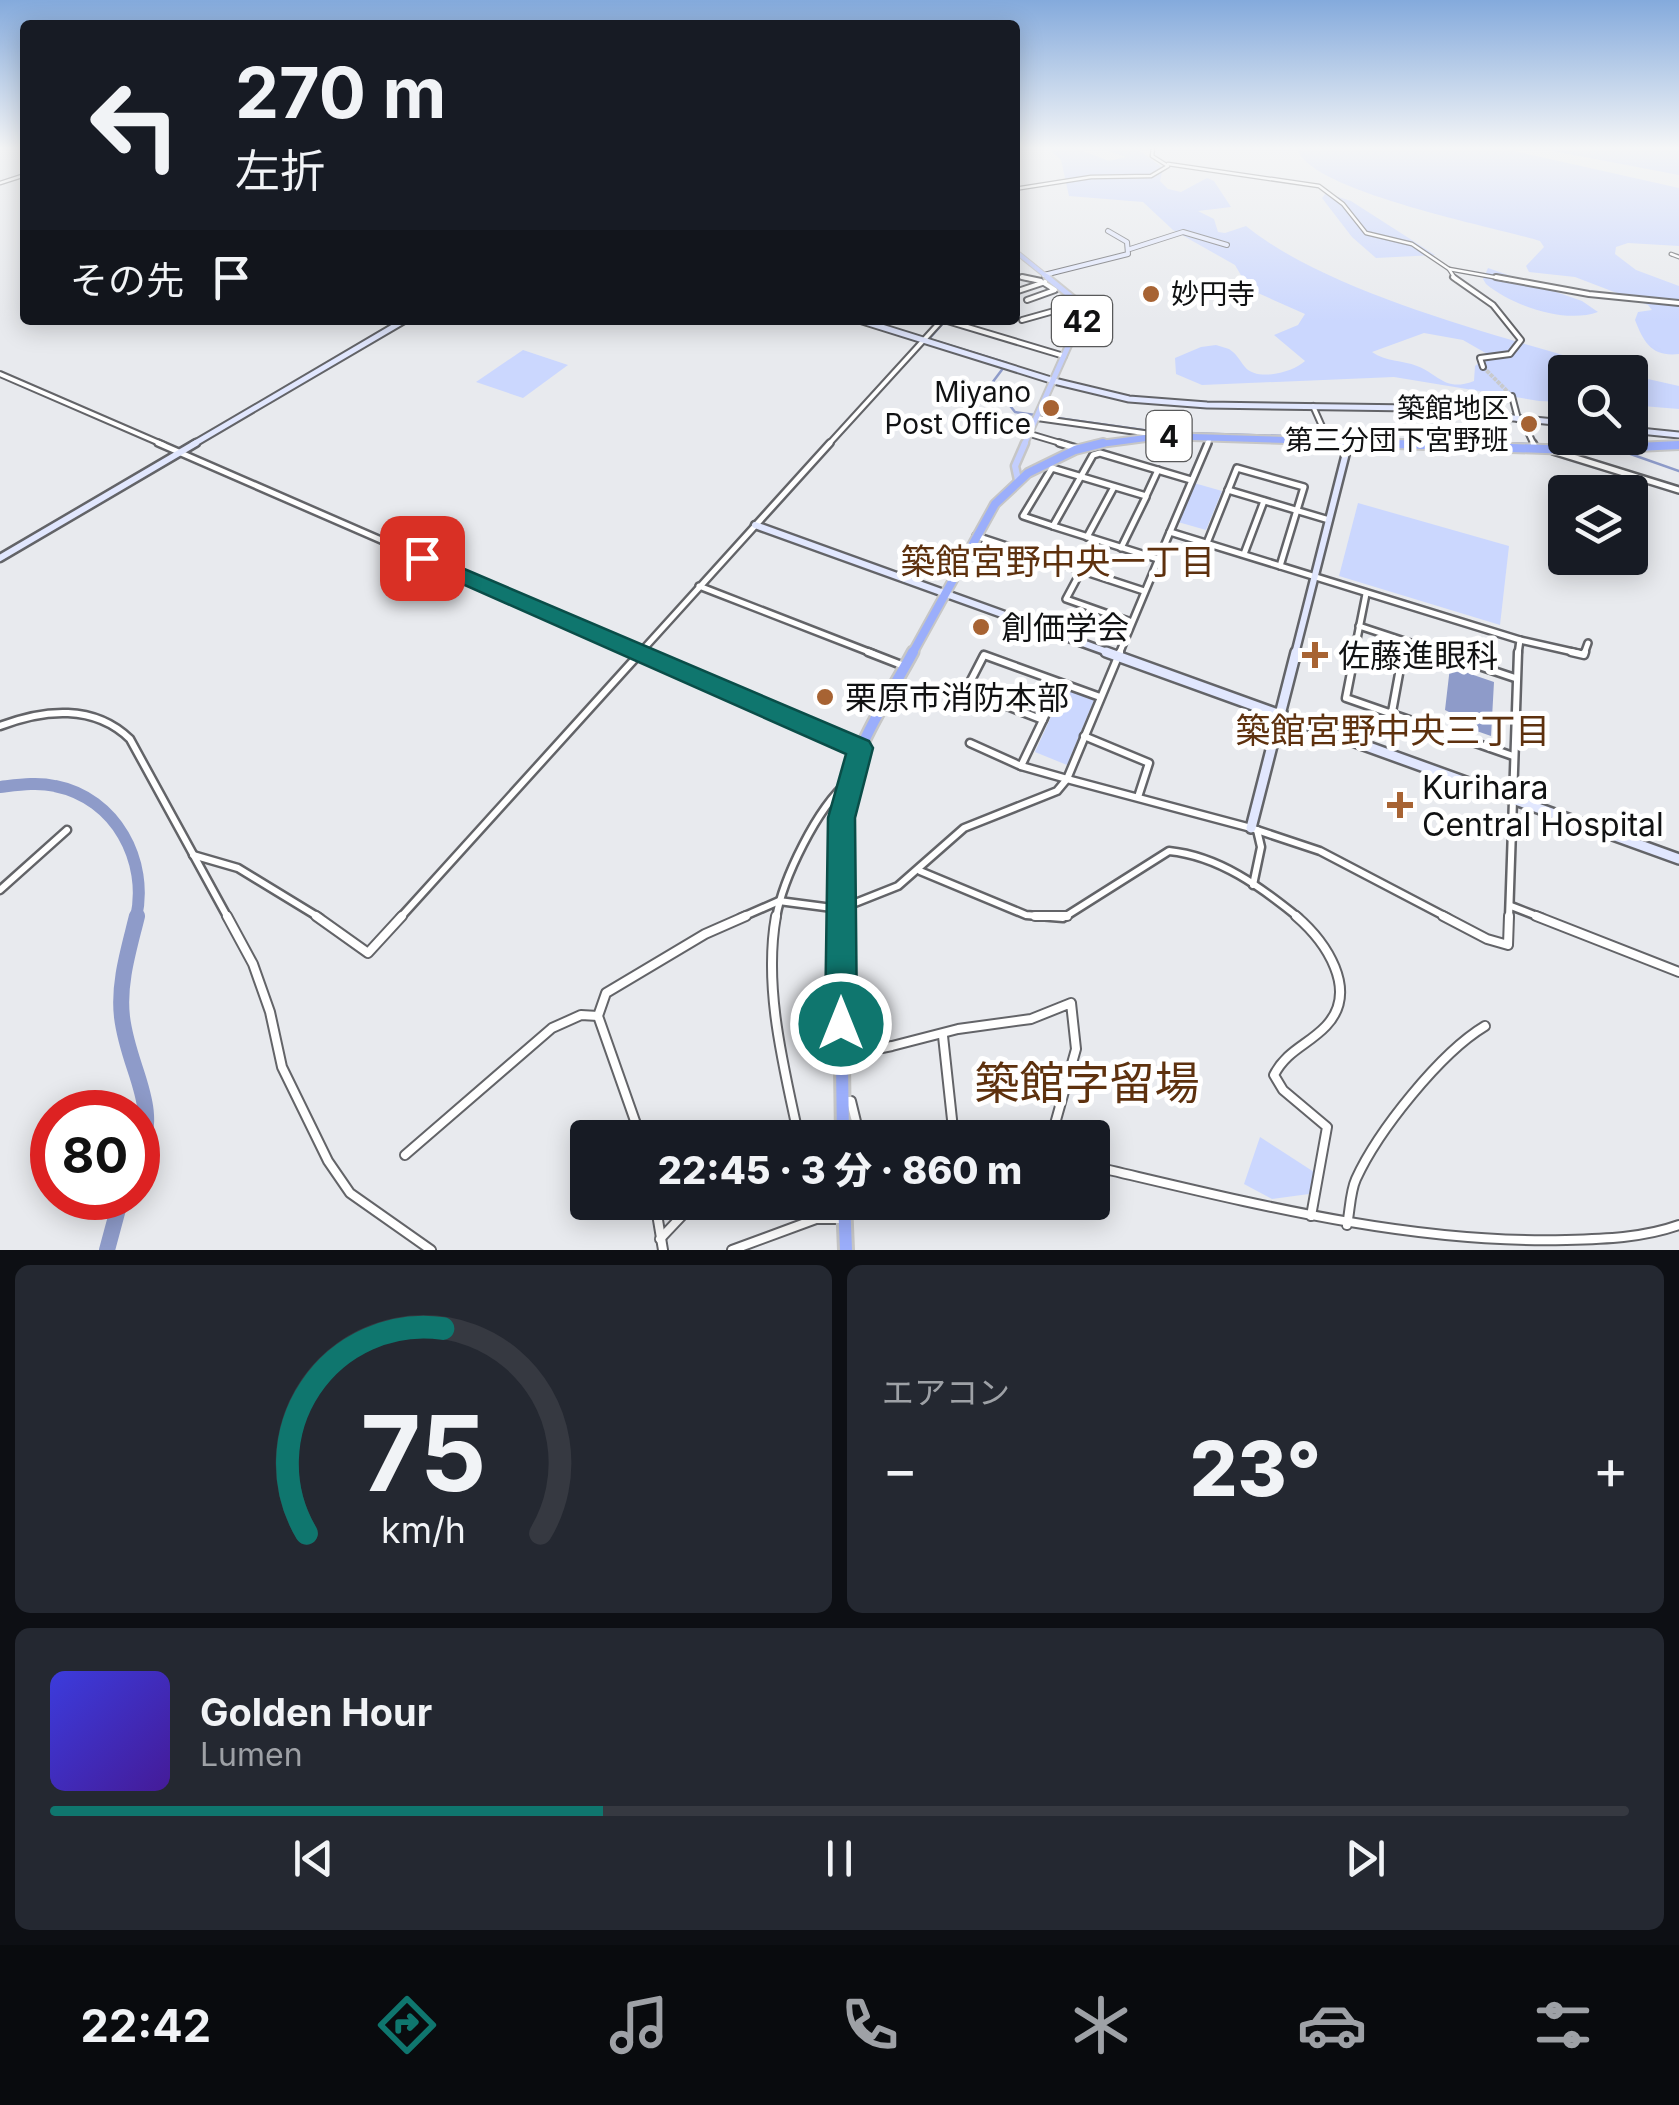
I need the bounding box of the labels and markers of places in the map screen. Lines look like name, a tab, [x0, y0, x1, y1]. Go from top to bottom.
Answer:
place label: 妙円寺	[1171, 277, 1255, 311]
marker: 妙円寺	[1140, 283, 1162, 305]
place label: Miyano Post Office	[885, 375, 1031, 441]
place label: 築館地区 第三分団下宮野班	[1285, 391, 1509, 457]
marker: Miyano Post Office	[1040, 397, 1062, 419]
marker: 築館地区 第三分団下宮野班	[1518, 413, 1540, 435]
pin	[380, 516, 465, 601]
place label: 創価学会	[1001, 608, 1129, 647]
marker: 創価学会	[970, 616, 992, 638]
place label: 佐藤進眼科	[1338, 636, 1498, 675]
marker: 佐藤進眼科	[1302, 642, 1328, 668]
place label: 栗原市消防本部	[845, 678, 1069, 717]
marker: 栗原市消防本部	[814, 686, 836, 708]
place label: Kurihara Central Hospital	[1422, 768, 1664, 844]
marker: Kurihara Central Hospital	[1387, 792, 1413, 818]

